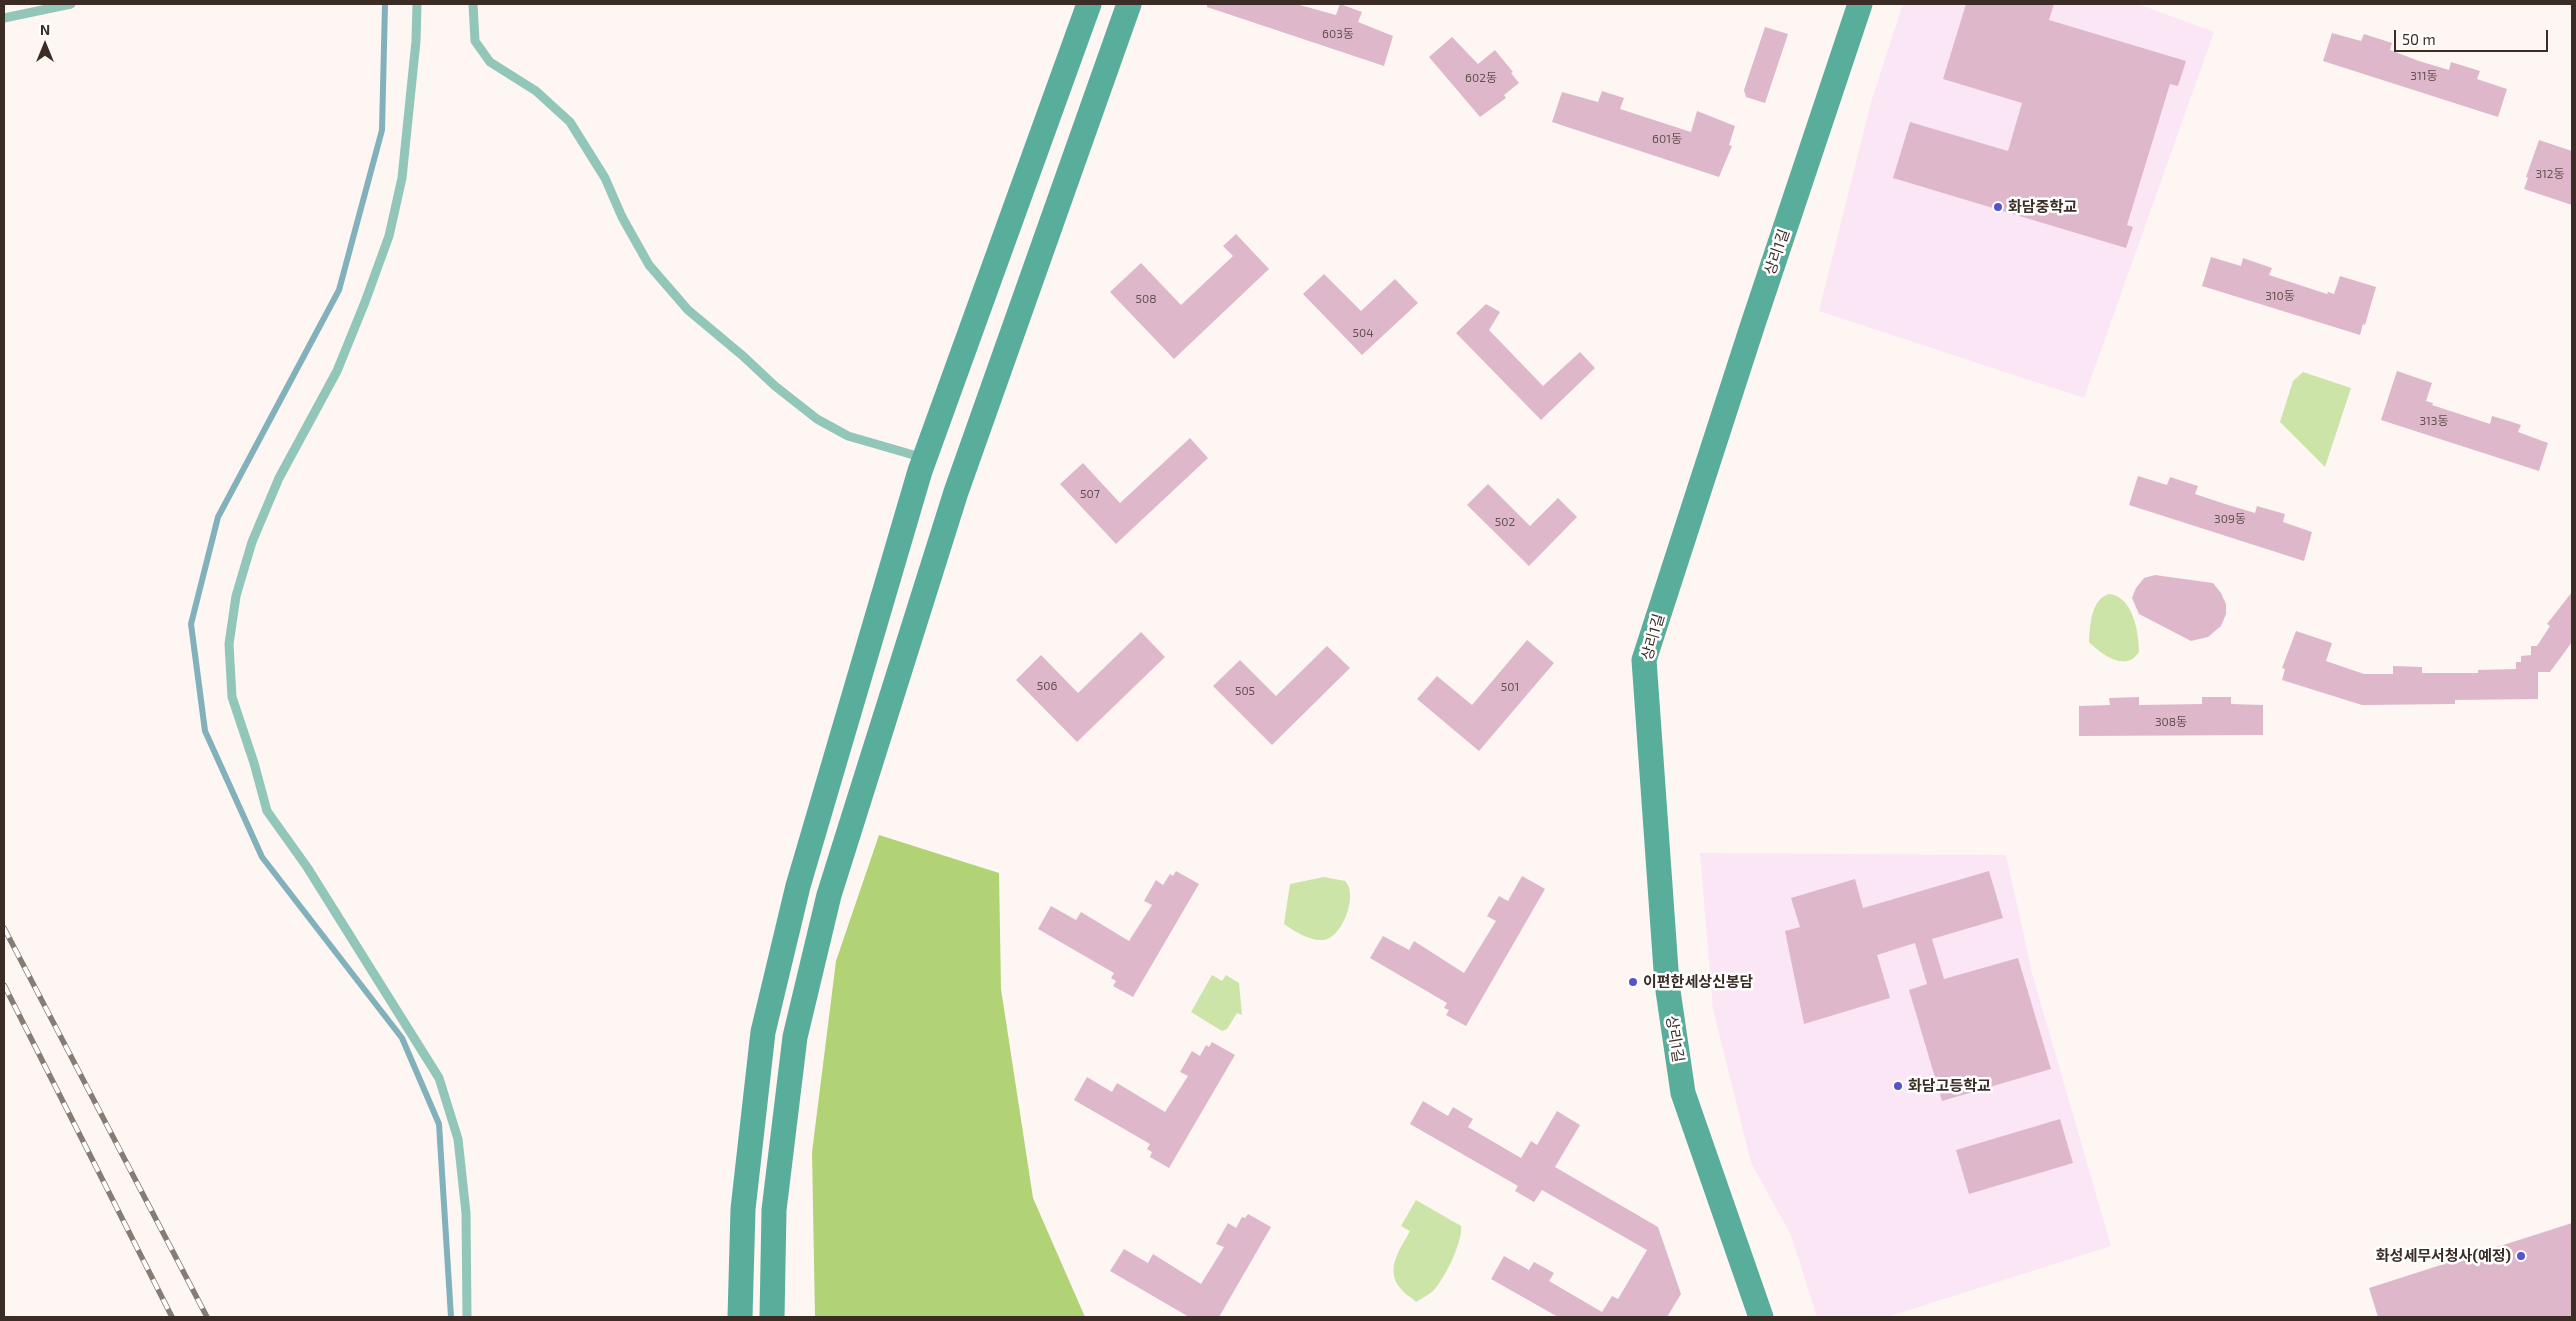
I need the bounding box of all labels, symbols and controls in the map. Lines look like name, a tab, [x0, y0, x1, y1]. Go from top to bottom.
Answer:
north arrow	[20, 20, 70, 70]
scale bar	[2396, 20, 2550, 52]
text: N	[40, 21, 50, 38]
house number: 603동	[1322, 27, 1354, 41]
text: 50 m	[2402, 30, 2436, 48]
house number: 311동	[2410, 69, 2438, 83]
house number: 602동	[1465, 71, 1497, 85]
house number: 601동	[1652, 132, 1682, 146]
house number: 312동	[2535, 167, 2565, 181]
place label: 화담중학교	[2008, 198, 2077, 216]
marker: 화담중학교	[1992, 201, 2004, 213]
street label: 상리1길	[1761, 227, 1793, 277]
house number: 310동	[2265, 289, 2295, 303]
house number: 508	[1136, 292, 1156, 306]
house number: 504	[1352, 326, 1374, 340]
house number: 313동	[2419, 414, 2449, 428]
house number: 507	[1080, 487, 1100, 501]
house number: 309동	[2214, 512, 2246, 526]
house number: 502	[1495, 515, 1515, 529]
street label: 상리1길	[1638, 612, 1668, 662]
house number: 506	[1037, 679, 1057, 693]
house number: 501	[1501, 680, 1519, 694]
house number: 505	[1235, 684, 1255, 698]
house number: 308동	[2155, 715, 2187, 729]
place label: 이편한세상신봉담	[1643, 973, 1753, 991]
marker: 이편한세상신봉담	[1627, 976, 1639, 988]
street label: 상리1길	[1662, 1014, 1688, 1064]
place label: 화담고등학교	[1908, 1077, 1991, 1095]
marker: 화담고등학교	[1892, 1080, 1904, 1092]
place label: 화성세무서청사(예정)	[2376, 1247, 2511, 1265]
marker: 화성세무서청사(예정)	[2515, 1250, 2527, 1262]

